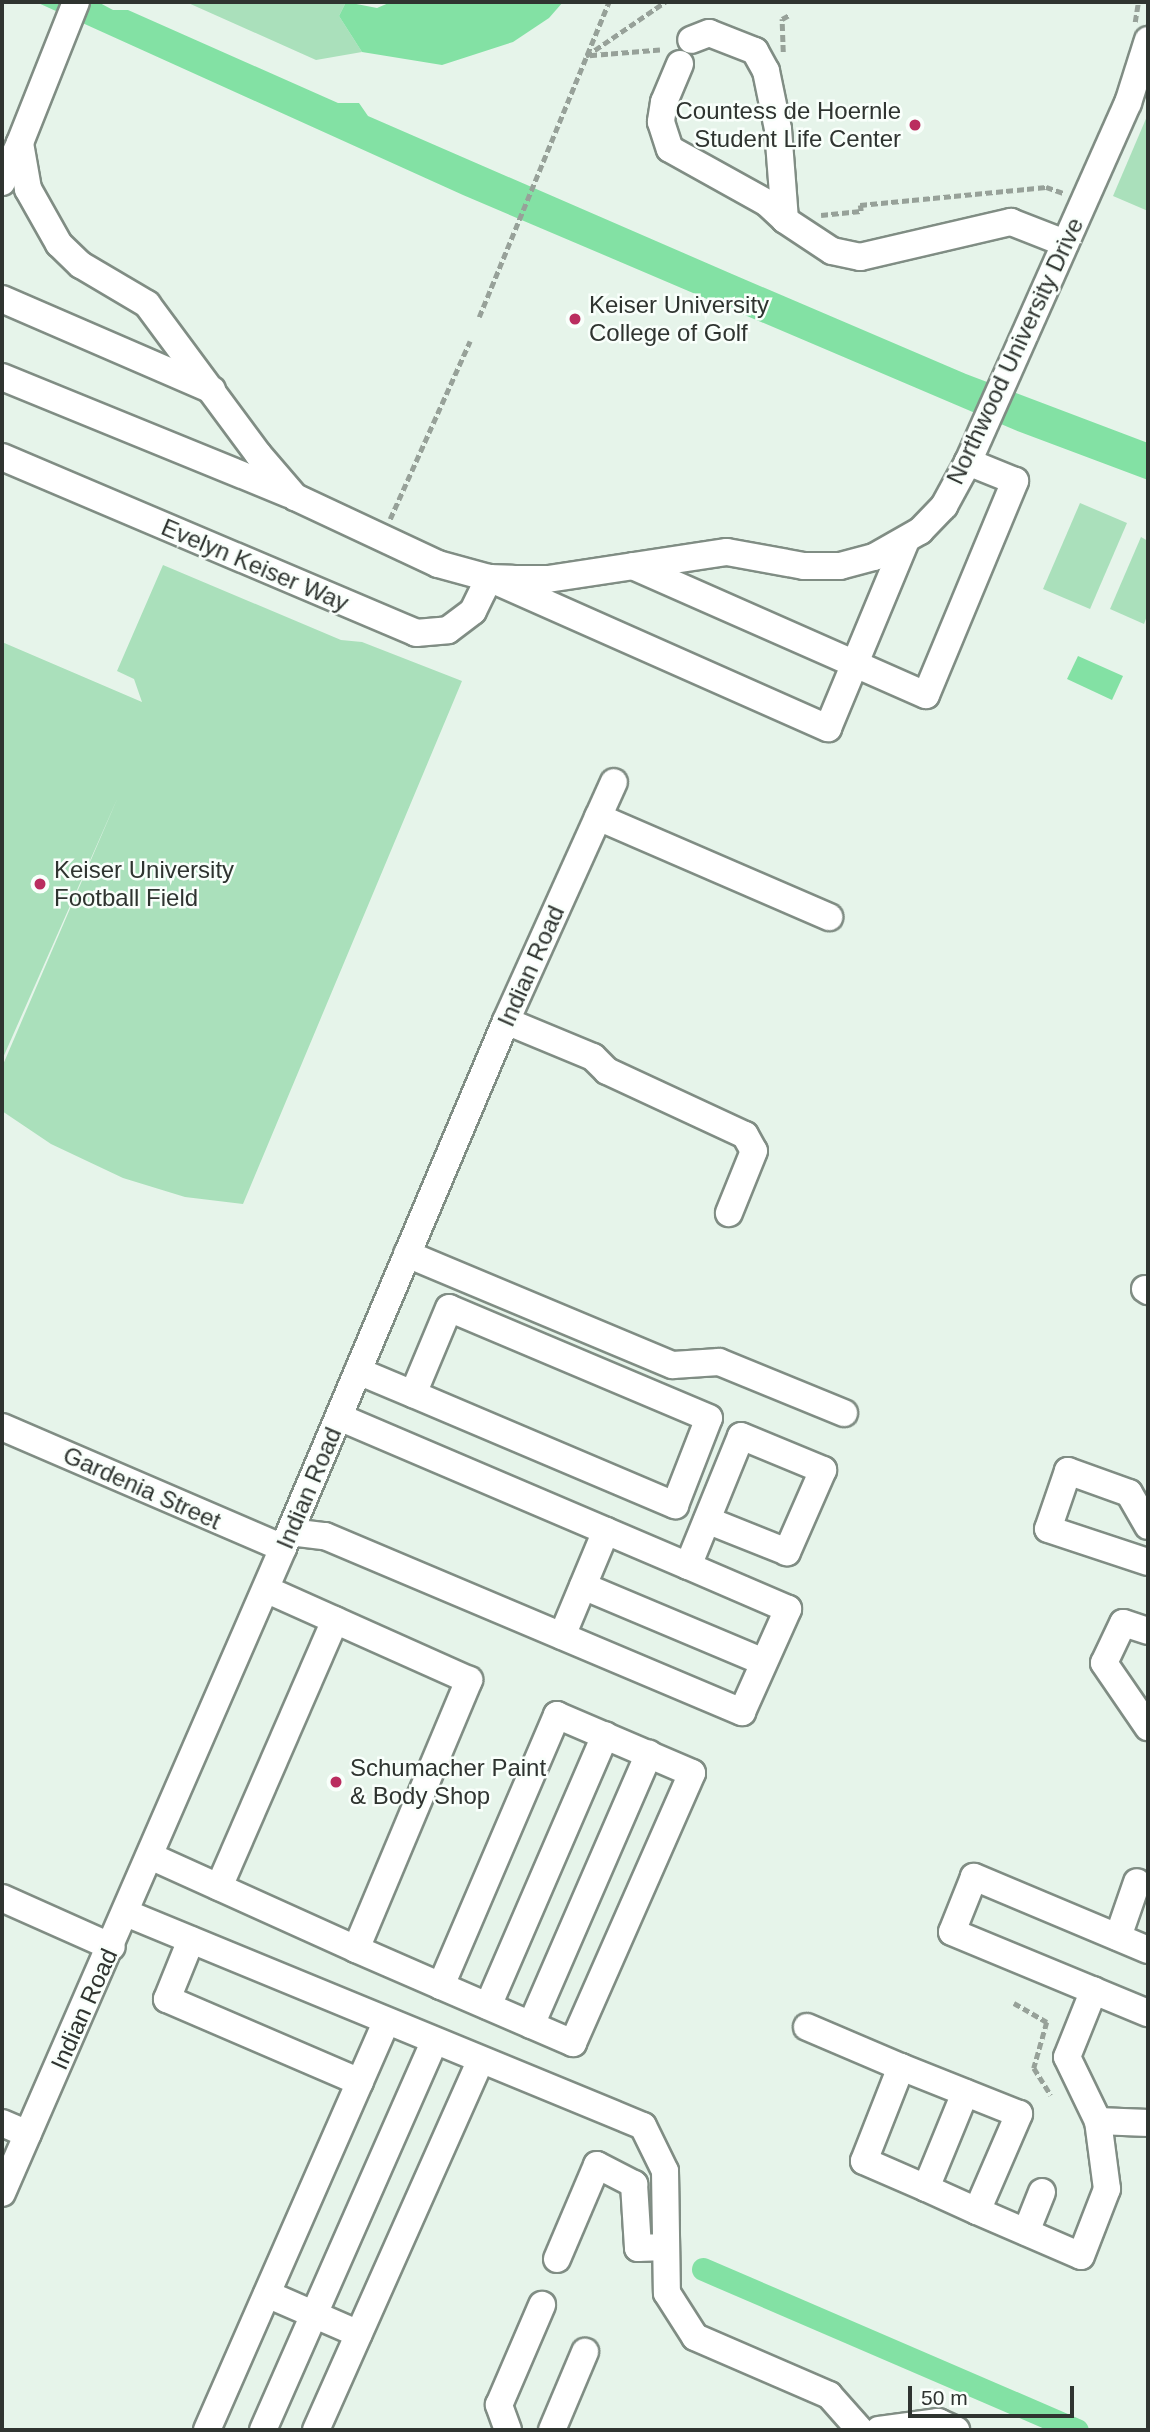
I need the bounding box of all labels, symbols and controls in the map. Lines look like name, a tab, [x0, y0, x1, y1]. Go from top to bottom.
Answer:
place label: Countess de Hoernle Student Life Center	[676, 97, 901, 153]
marker: Countess de Hoernle Student Life Center	[907, 117, 923, 133]
street label: Northwood University Drive	[941, 213, 1089, 489]
place label: Keiser University College of Golf	[589, 291, 769, 347]
marker: Keiser University College of Golf	[567, 311, 583, 327]
street label: Evelyn Keiser Way	[157, 513, 353, 617]
place label: Keiser University Football Field	[54, 856, 234, 912]
marker: Keiser University Football Field	[32, 876, 48, 892]
street label: Indian Road	[492, 901, 570, 1031]
street label: Indian Road	[270, 1423, 348, 1553]
street label: Gardenia Street	[59, 1440, 225, 1536]
place label: Schumacher Paint & Body Shop	[350, 1754, 546, 1810]
marker: Schumacher Paint & Body Shop	[328, 1774, 344, 1790]
street label: Indian Road	[45, 1944, 123, 2074]
scale bar	[912, 2372, 1078, 2416]
text: 50 m	[921, 2386, 968, 2409]

